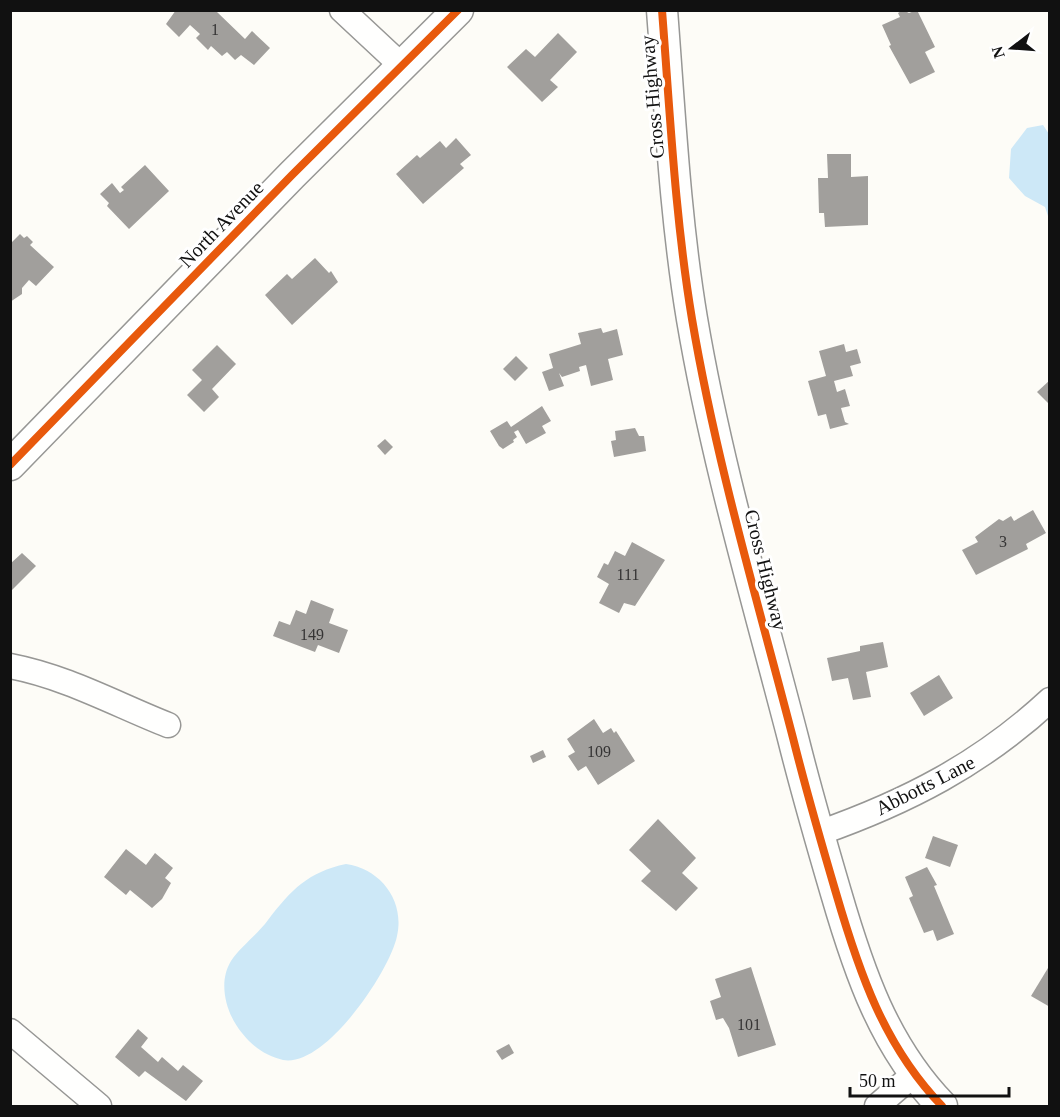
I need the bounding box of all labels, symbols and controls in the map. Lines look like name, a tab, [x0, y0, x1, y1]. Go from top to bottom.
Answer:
north arrow	[982, 18, 1042, 78]
house number: 1	[211, 21, 219, 38]
street label: Cross Highway	[636, 34, 669, 160]
text: N	[988, 44, 1008, 60]
street label: North Avenue	[174, 176, 268, 272]
street label: Cross Highway	[739, 507, 792, 633]
house number: 3	[999, 533, 1007, 550]
house number: 111	[617, 566, 639, 583]
house number: 149	[300, 626, 324, 643]
house number: 109	[587, 743, 611, 760]
street label: Abbotts Lane	[872, 751, 978, 819]
house number: 101	[737, 1016, 761, 1033]
scale bar	[850, 1060, 1009, 1098]
text: 50 m	[859, 1071, 896, 1091]

